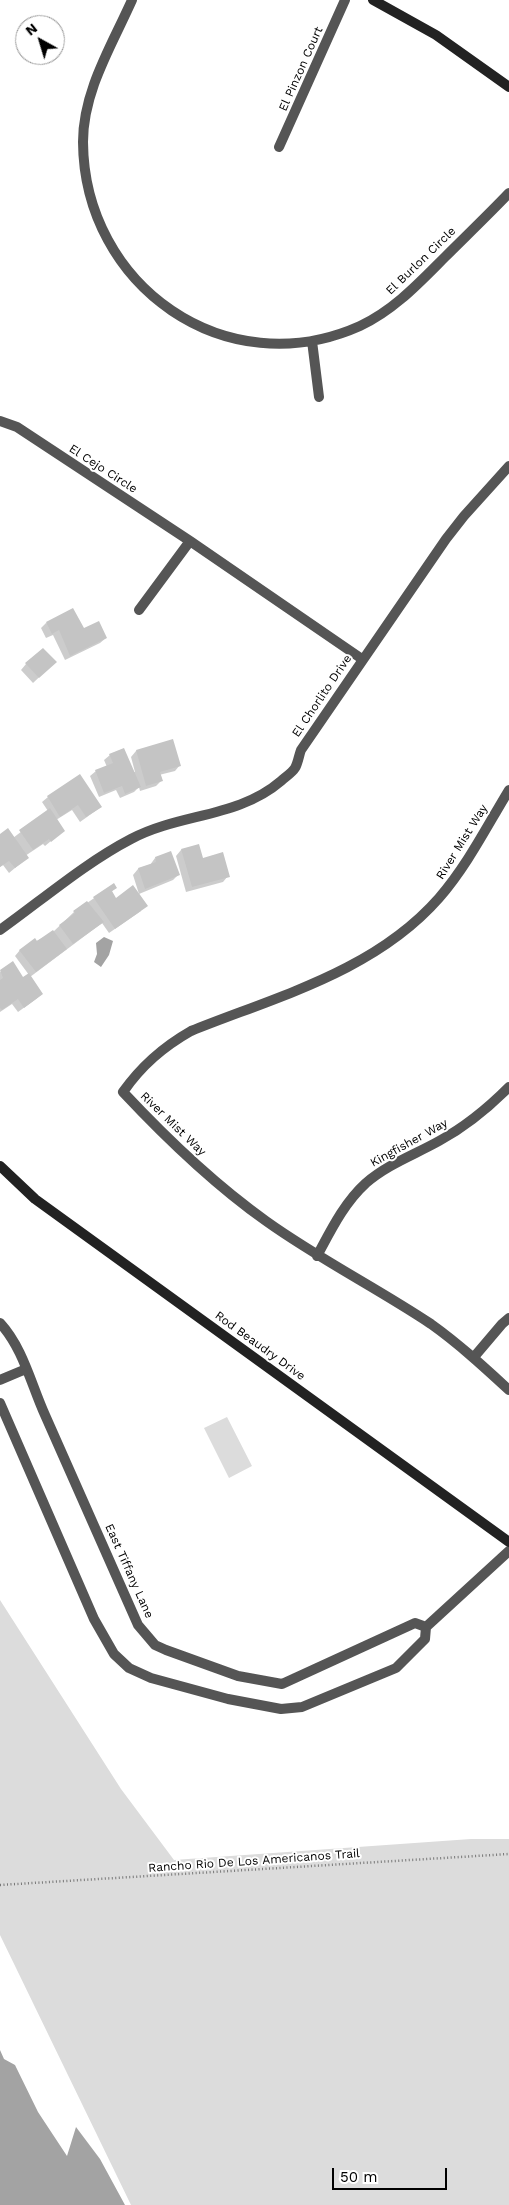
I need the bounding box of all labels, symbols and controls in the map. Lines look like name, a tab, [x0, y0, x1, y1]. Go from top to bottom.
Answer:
north arrow	[15, 15, 65, 65]
text: N	[22, 20, 40, 39]
street label: El Pinzon Court	[276, 25, 326, 113]
street label: El Burlon Circle	[383, 224, 459, 298]
street label: El Cejo Circle	[66, 442, 140, 496]
street label: El Chorlito Drive	[289, 652, 355, 740]
street label: River Mist Way	[433, 802, 491, 882]
street label: River Mist Way	[137, 1089, 209, 1159]
street label: Kingfisher Way	[368, 1116, 450, 1170]
street label: Rod Beaudry Drive	[212, 1308, 308, 1384]
street label: East Tiffany Lane	[102, 1522, 156, 1620]
street label: Rancho Rio De Los Americanos Trail	[148, 1846, 360, 1876]
scale bar	[334, 2158, 449, 2190]
text: 50 m	[340, 2168, 377, 2186]

